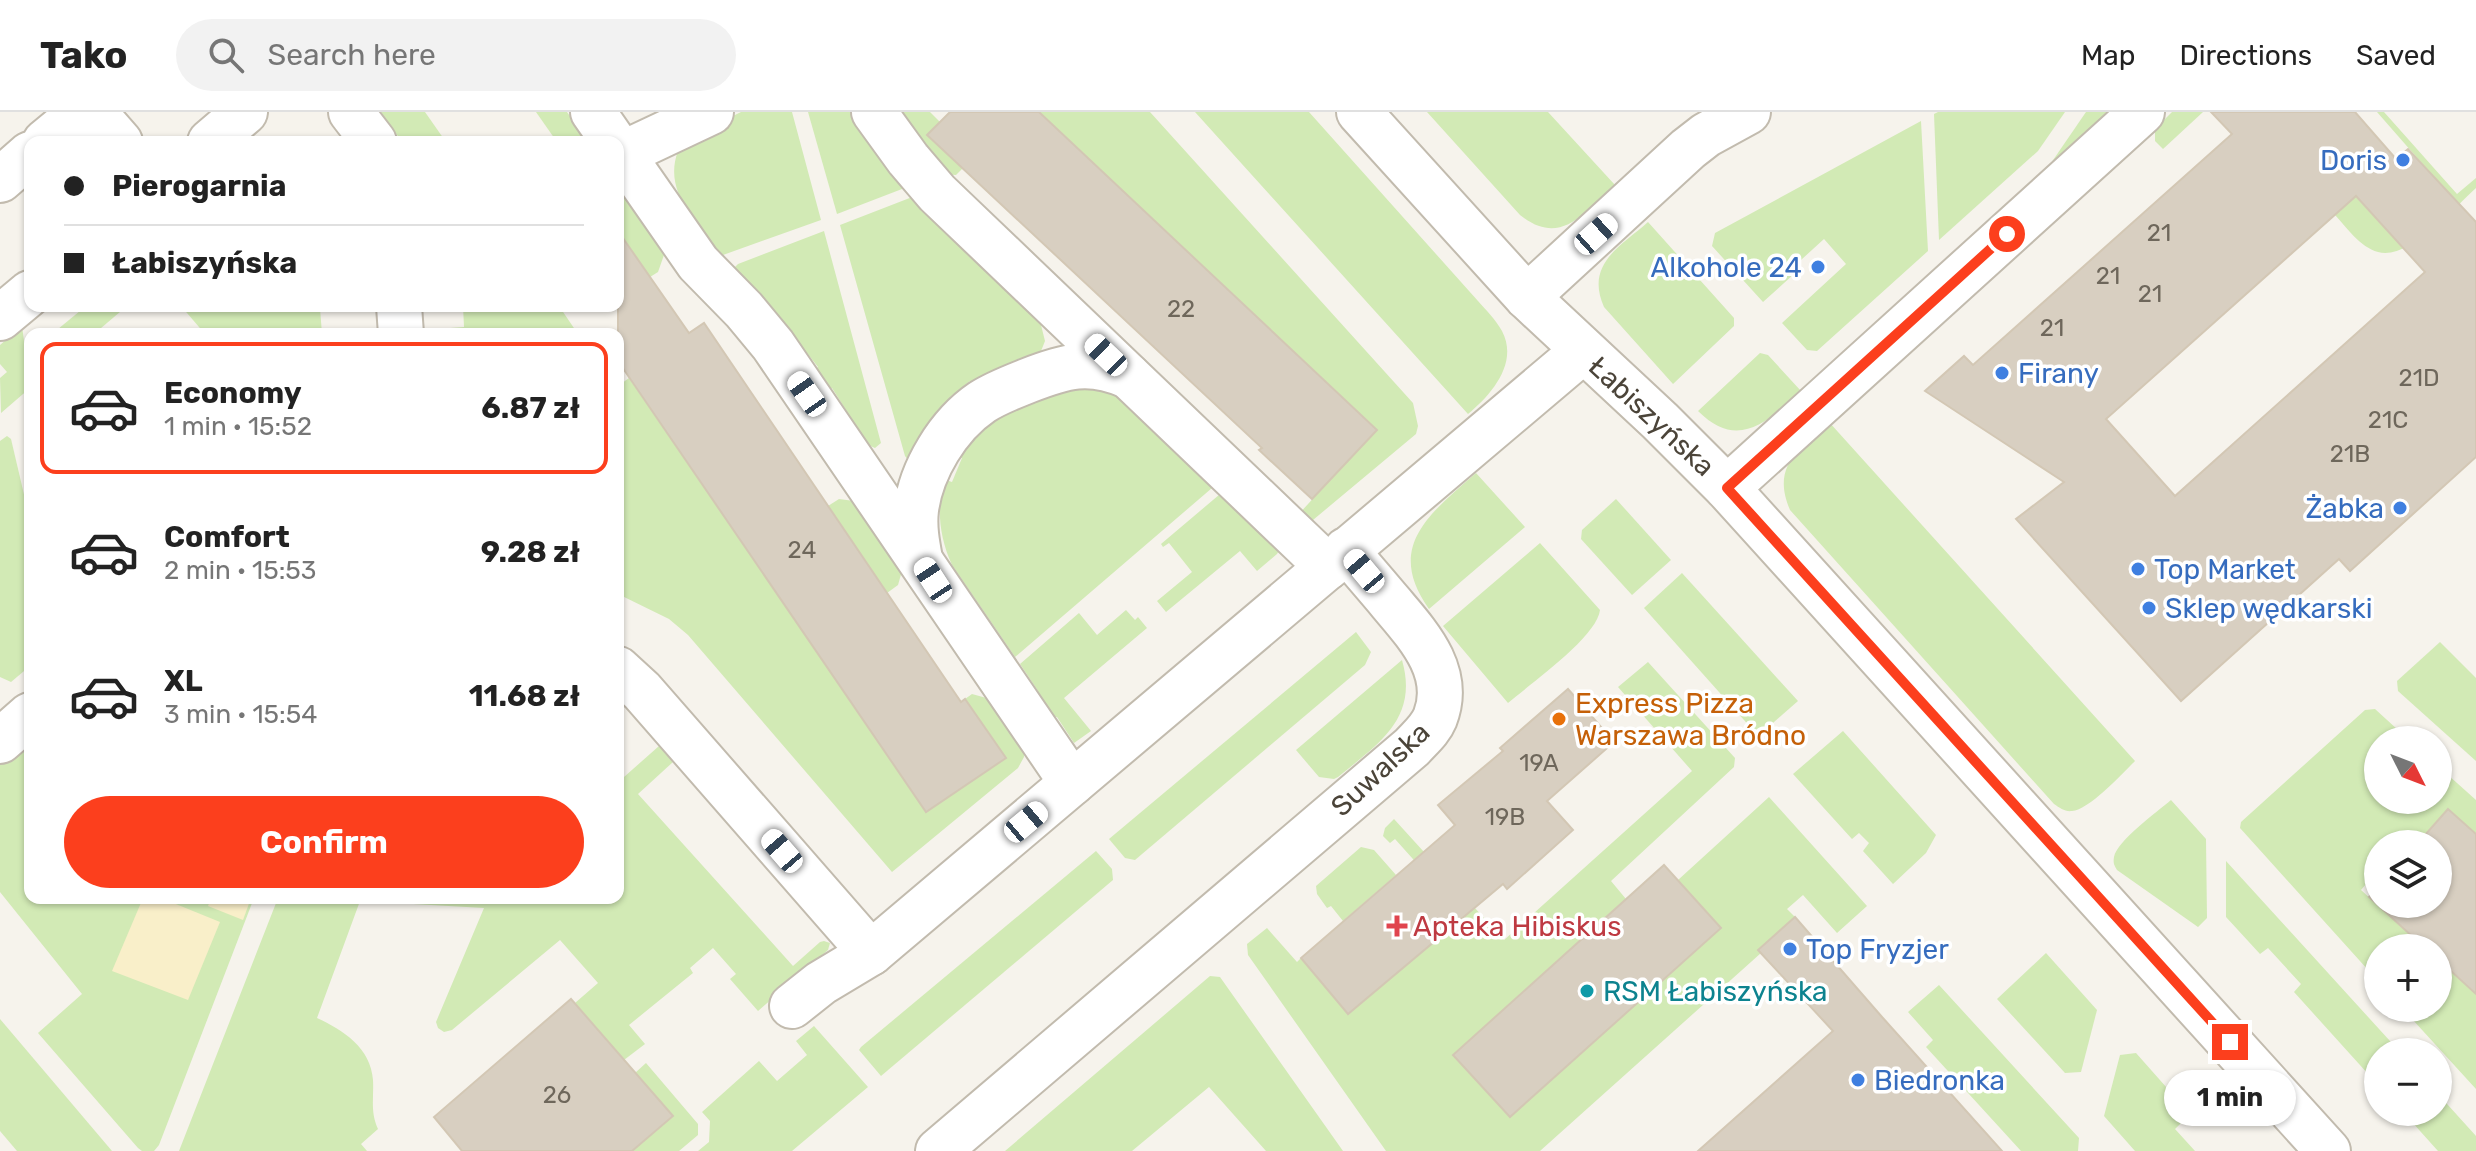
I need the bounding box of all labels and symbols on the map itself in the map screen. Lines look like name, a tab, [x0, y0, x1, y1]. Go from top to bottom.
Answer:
place label: Doris	[2320, 144, 2387, 177]
marker: Doris	[2394, 151, 2412, 169]
car	[1570, 209, 1622, 259]
route start	[1989, 216, 2025, 252]
house number: 21	[2147, 219, 2171, 247]
place label: Alkohole 24	[1651, 251, 1802, 284]
marker: Alkohole 24	[1809, 258, 1827, 276]
house number: 21	[2096, 262, 2120, 290]
house number: 21	[2138, 280, 2162, 308]
house number: 22	[1167, 295, 1195, 323]
house number: 21	[2040, 314, 2064, 342]
car	[1080, 330, 1132, 380]
street label: Łabiszyńska	[1582, 350, 1721, 483]
place label: Firany	[2018, 357, 2099, 390]
marker: Firany	[1993, 364, 2011, 382]
house number: 21D	[2399, 364, 2439, 392]
car	[783, 367, 831, 421]
house number: 21C	[2368, 406, 2408, 434]
house number: 21B	[2330, 440, 2370, 468]
place label: Żabka	[2305, 492, 2384, 525]
marker: Żabka	[2391, 499, 2409, 517]
house number: 24	[788, 536, 816, 564]
car	[1339, 545, 1389, 597]
car	[910, 553, 956, 607]
place label: Top Market	[2154, 553, 2296, 586]
marker: Top Market	[2129, 560, 2147, 578]
place label: Sklep wędkarski	[2165, 592, 2372, 625]
marker: Sklep wędkarski	[2140, 599, 2158, 617]
place label: Express Pizza Warszawa Bródno	[1575, 687, 1806, 752]
marker: Express Pizza Warszawa Bródno	[1550, 710, 1568, 728]
street label: Suwalska	[1324, 716, 1436, 823]
north arrow	[2364, 726, 2452, 814]
house number: 19A	[1519, 749, 1559, 777]
car	[1000, 797, 1052, 847]
house number: 19B	[1485, 803, 1525, 831]
car	[757, 825, 807, 877]
place label: Apteka Hibiskus	[1413, 910, 1621, 943]
marker: Apteka Hibiskus	[1388, 917, 1406, 935]
place label: Top Fryzjer	[1806, 933, 1949, 966]
marker: Top Fryzjer	[1781, 940, 1799, 958]
place label: RSM Łabiszyńska	[1603, 975, 1828, 1008]
marker: RSM Łabiszyńska	[1578, 982, 1596, 1000]
route end	[2212, 1024, 2248, 1060]
place label: Biedronka	[1874, 1064, 2005, 1097]
callout: 1 min	[2164, 1070, 2296, 1126]
marker: Biedronka	[1849, 1071, 1867, 1089]
house number: 26	[543, 1081, 571, 1109]

